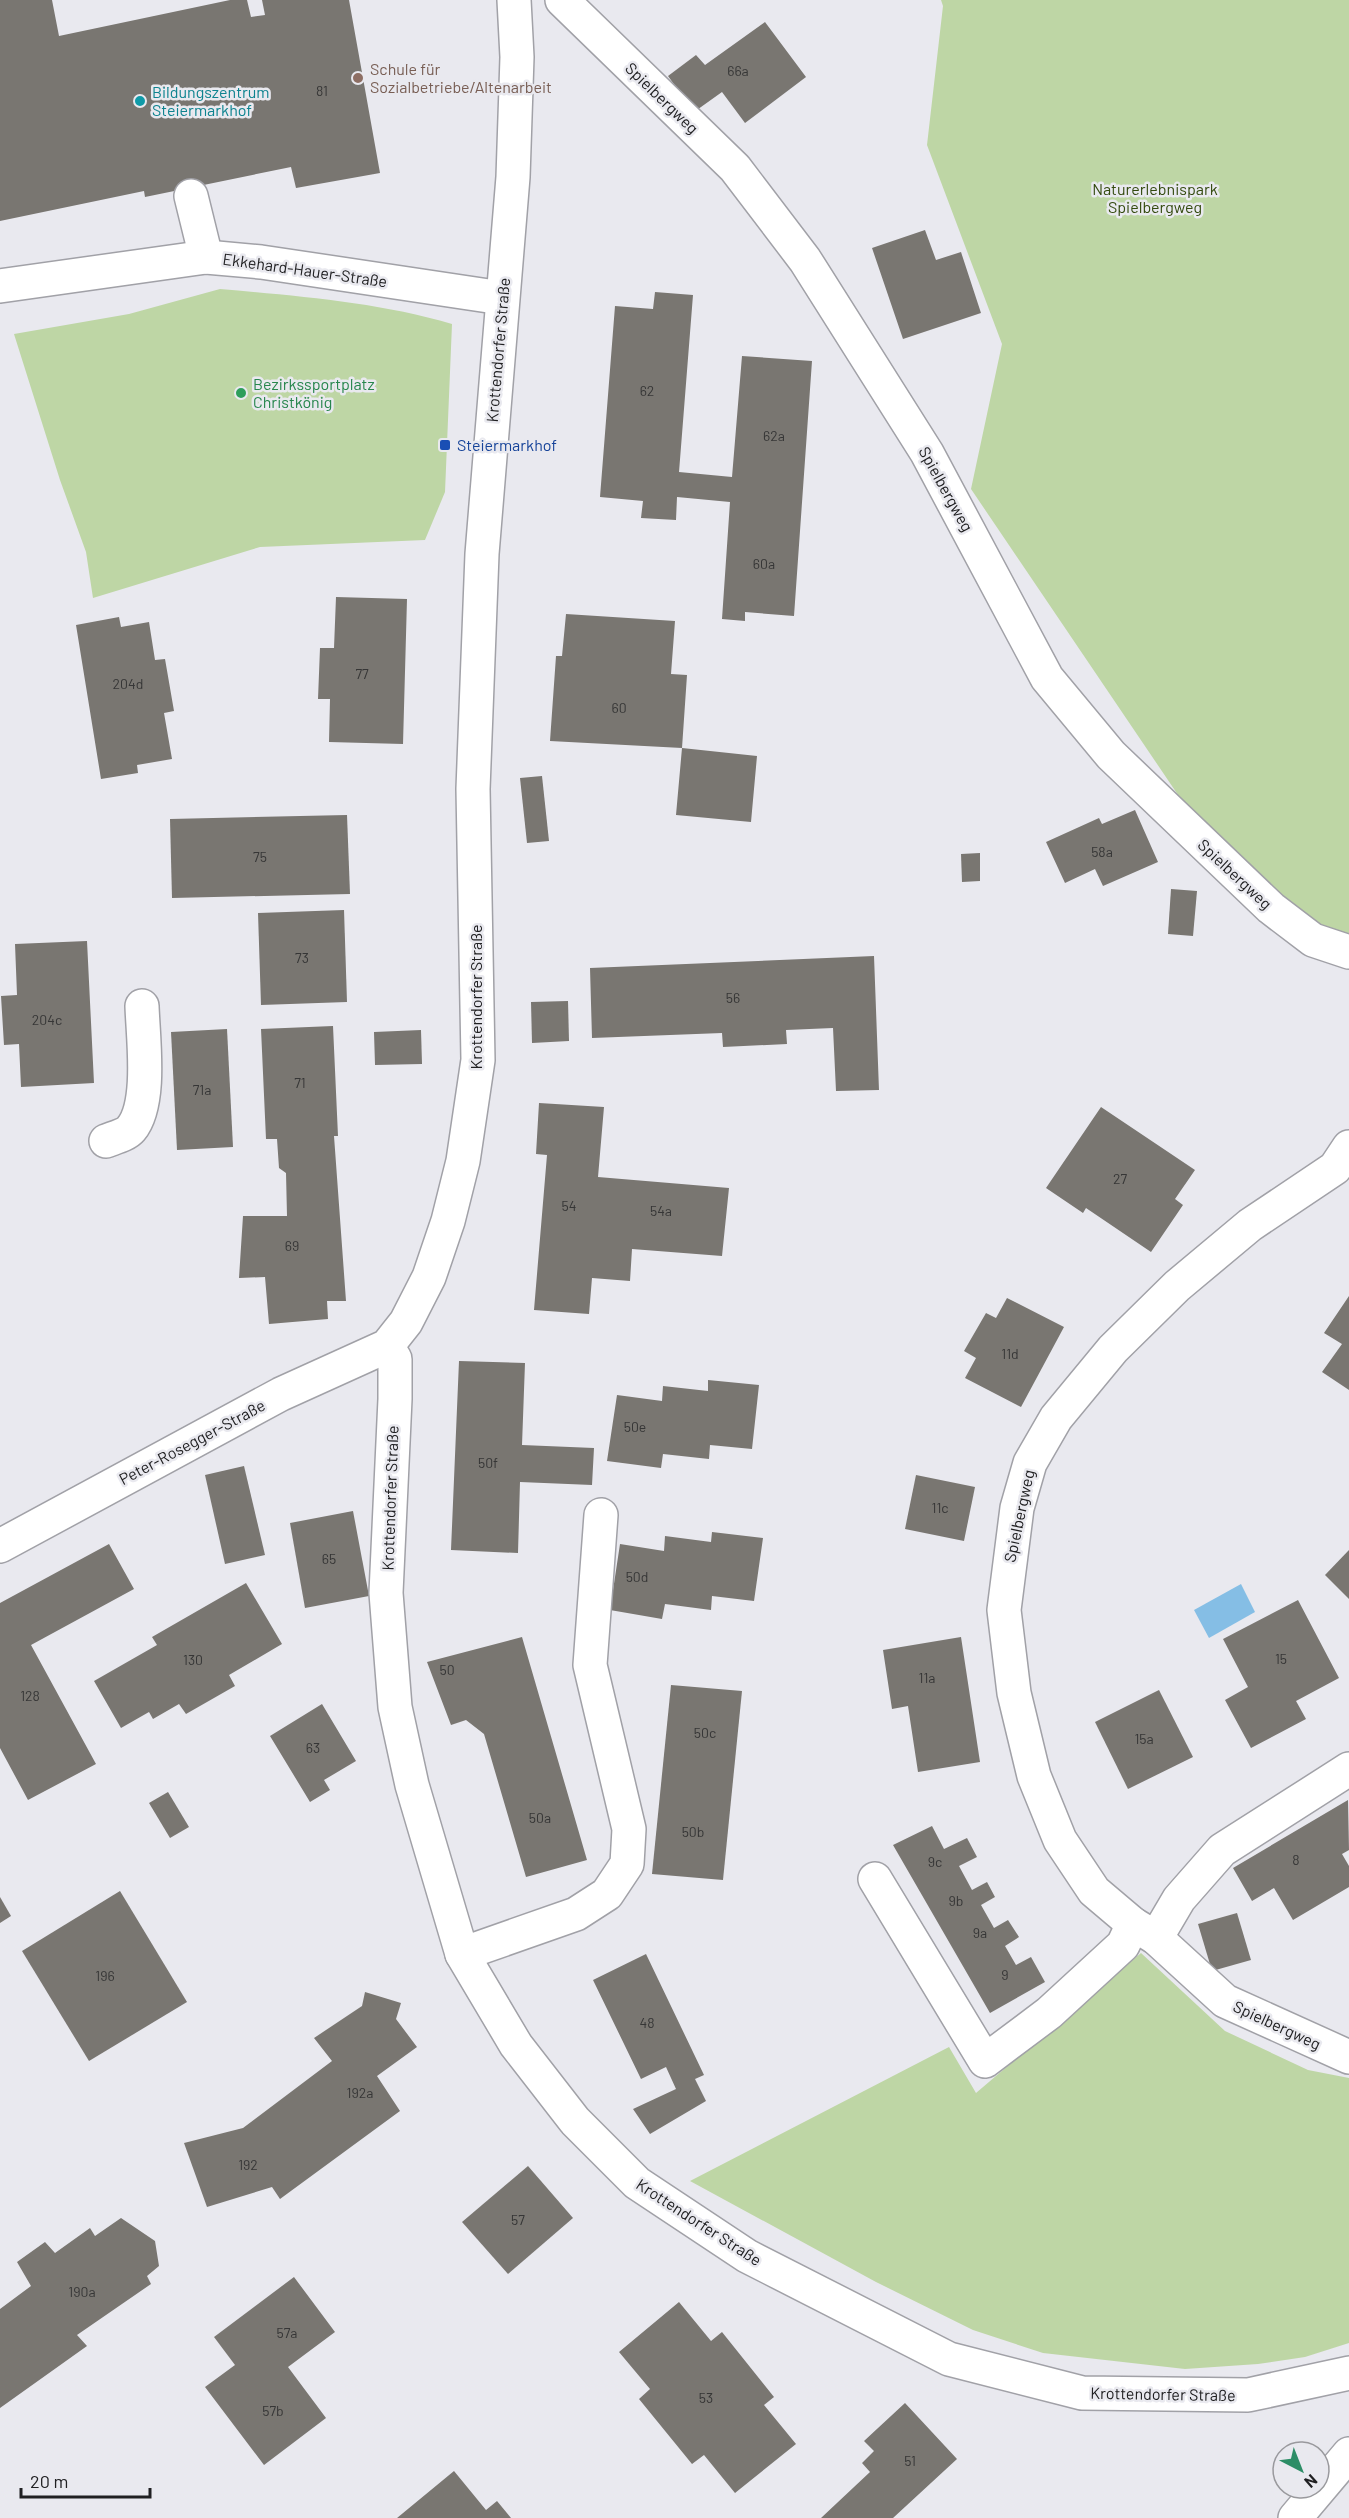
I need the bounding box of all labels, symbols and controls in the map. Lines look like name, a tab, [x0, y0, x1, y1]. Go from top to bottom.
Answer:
street label: Spielbergweg	[622, 58, 703, 137]
place label: Schule für Sozialbetriebe/Altenarbeit	[370, 59, 552, 96]
house number: 66a	[727, 62, 749, 79]
marker: Schule für Sozialbetriebe/Altenarbeit	[351, 71, 365, 85]
place label: Bildungszentrum Steiermarkhof	[152, 82, 270, 119]
house number: 81	[316, 82, 328, 99]
marker: Bildungszentrum Steiermarkhof	[133, 94, 147, 108]
park label: Naturerlebnispark Spielbergweg	[1092, 179, 1218, 216]
street label: Ekkehard-Hauer-Straße	[222, 249, 389, 290]
street label: Krottendorfer Straße	[482, 277, 513, 423]
place label: Bezirkssportplatz Christkönig	[253, 374, 375, 411]
house number: 62	[640, 382, 654, 399]
marker: Bezirkssportplatz Christkönig	[234, 386, 248, 400]
house number: 62a	[763, 427, 785, 444]
place label: Steiermarkhof	[457, 435, 557, 454]
marker: Steiermarkhof	[438, 438, 452, 452]
street label: Spielbergweg	[915, 443, 978, 535]
house number: 60a	[753, 555, 775, 572]
house number: 77	[355, 665, 369, 682]
house number: 204d	[113, 675, 143, 692]
house number: 60	[611, 699, 627, 716]
street label: Spielbergweg	[1194, 835, 1276, 913]
house number: 58a	[1091, 843, 1113, 860]
house number: 75	[253, 848, 267, 865]
street label: Krottendorfer Straße	[466, 924, 485, 1070]
house number: 73	[295, 949, 309, 966]
house number: 56	[726, 989, 740, 1006]
house number: 204c	[32, 1011, 62, 1028]
house number: 71	[294, 1074, 306, 1091]
house number: 71a	[193, 1081, 211, 1098]
house number: 27	[1113, 1170, 1127, 1187]
house number: 54	[562, 1197, 576, 1214]
house number: 54a	[650, 1202, 672, 1219]
house number: 69	[285, 1237, 299, 1254]
house number: 11d	[1001, 1345, 1019, 1362]
street label: Peter-Rosegger-Straße	[115, 1395, 268, 1488]
house number: 50e	[624, 1418, 646, 1435]
street label: Krottendorfer Straße	[377, 1425, 402, 1571]
house number: 50f	[478, 1454, 498, 1471]
street label: Spielbergweg	[999, 1468, 1038, 1564]
house number: 11c	[931, 1499, 949, 1516]
house number: 65	[322, 1550, 336, 1567]
house number: 50d	[626, 1568, 648, 1585]
house number: 15	[1275, 1650, 1287, 1667]
house number: 130	[183, 1651, 203, 1668]
house number: 50	[439, 1661, 455, 1678]
house number: 11a	[919, 1669, 936, 1686]
house number: 128	[20, 1687, 40, 1704]
house number: 50c	[694, 1724, 716, 1741]
house number: 15a	[1134, 1730, 1154, 1747]
house number: 63	[306, 1739, 320, 1756]
house number: 50a	[529, 1809, 551, 1826]
house number: 50b	[682, 1823, 704, 1840]
house number: 8	[1292, 1851, 1300, 1868]
house number: 9c	[928, 1853, 942, 1870]
house number: 9b	[949, 1892, 963, 1909]
house number: 9a	[973, 1924, 987, 1941]
house number: 9	[1001, 1966, 1009, 1983]
house number: 196	[95, 1967, 115, 1984]
street label: Spielbergweg	[1231, 1996, 1324, 2053]
house number: 48	[639, 2014, 655, 2031]
house number: 192a	[347, 2084, 373, 2101]
house number: 192	[238, 2156, 258, 2173]
street label: Krottendorfer Straße	[633, 2174, 765, 2269]
house number: 57	[511, 2211, 525, 2228]
house number: 190a	[68, 2283, 96, 2300]
house number: 57a	[277, 2324, 297, 2341]
street label: Krottendorfer Straße	[1090, 2383, 1236, 2404]
house number: 53	[699, 2389, 713, 2406]
house number: 57b	[262, 2402, 284, 2419]
north arrow	[1271, 2440, 1331, 2500]
house number: 51	[904, 2452, 916, 2469]
scale bar	[21, 2461, 150, 2499]
text: 20 m	[30, 2470, 68, 2492]
text: N	[1301, 2471, 1322, 2492]

